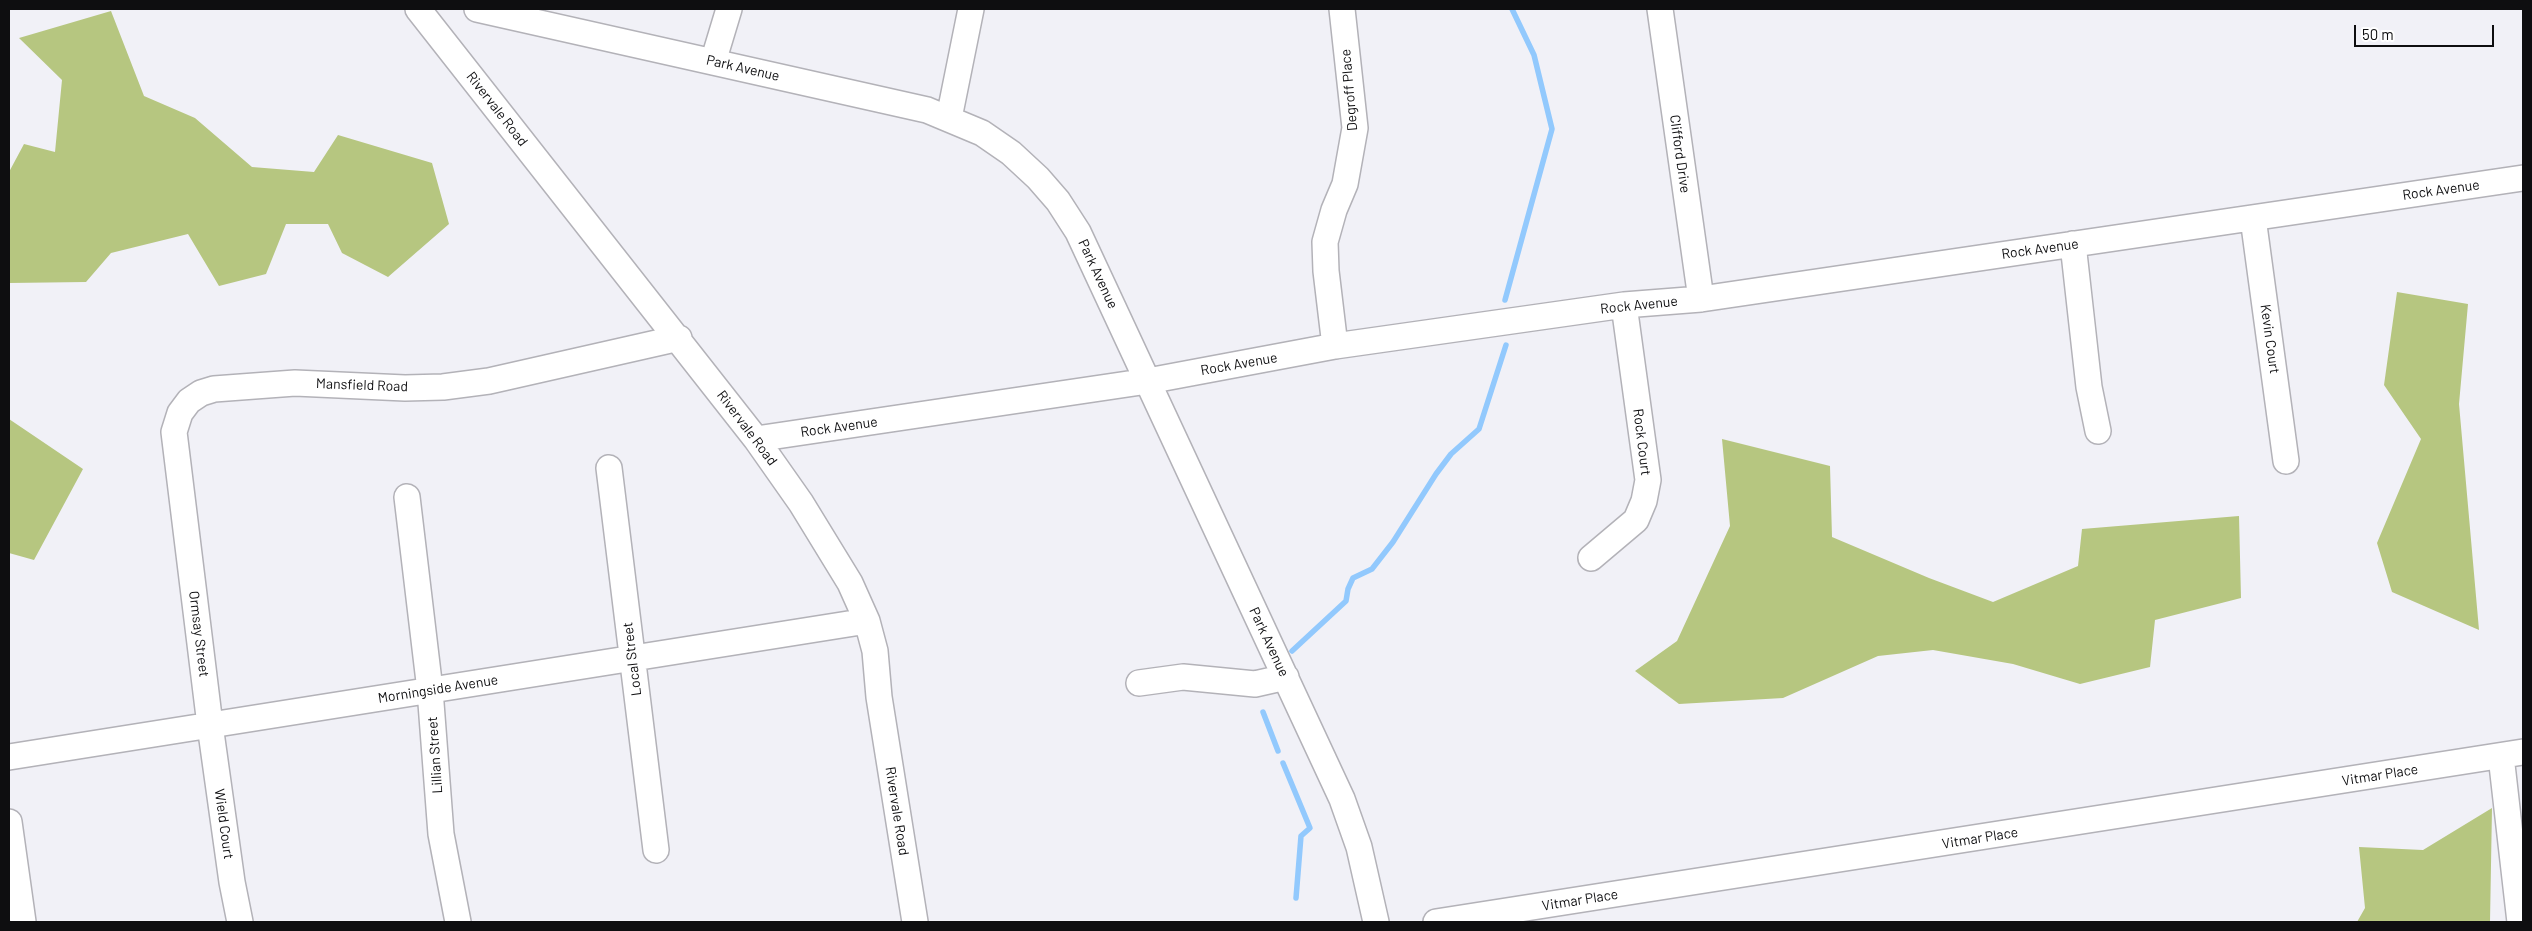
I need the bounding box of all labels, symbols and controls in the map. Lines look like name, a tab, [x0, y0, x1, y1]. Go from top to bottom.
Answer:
scale bar	[2357, 15, 2497, 47]
text: 50 m	[2362, 25, 2394, 43]
street label: Degroff Place	[1337, 48, 1361, 132]
street label: Park Avenue	[705, 51, 781, 85]
street label: Rivervale Road	[463, 69, 531, 149]
street label: Clifford Drive	[1666, 114, 1694, 194]
street label: Rock Avenue	[2401, 176, 2481, 204]
street label: Rock Avenue	[2000, 235, 2080, 263]
street label: Park Avenue	[1075, 237, 1121, 311]
street label: Rock Avenue	[1599, 293, 1679, 317]
street label: Kevin Court	[2257, 303, 2283, 375]
street label: Rock Avenue	[1199, 349, 1279, 379]
street label: Mansfield Road	[316, 375, 408, 395]
street label: Rivervale Road	[713, 387, 781, 469]
street label: Rock Court	[1630, 408, 1654, 476]
street label: Rock Avenue	[799, 413, 879, 441]
street label: Ormsay Street	[185, 590, 213, 678]
street label: Park Avenue	[1246, 605, 1292, 679]
street label: Local Street	[619, 621, 645, 697]
street label: Morningside Avenue	[377, 671, 499, 707]
street label: Lillian Street	[424, 716, 446, 794]
street label: Vitmar Place	[2341, 761, 2419, 789]
street label: Rivervale Road	[882, 765, 912, 857]
street label: Wield Court	[211, 788, 237, 860]
street label: Vitmar Place	[1941, 824, 2019, 852]
street label: Vitmar Place	[1541, 886, 1619, 914]

